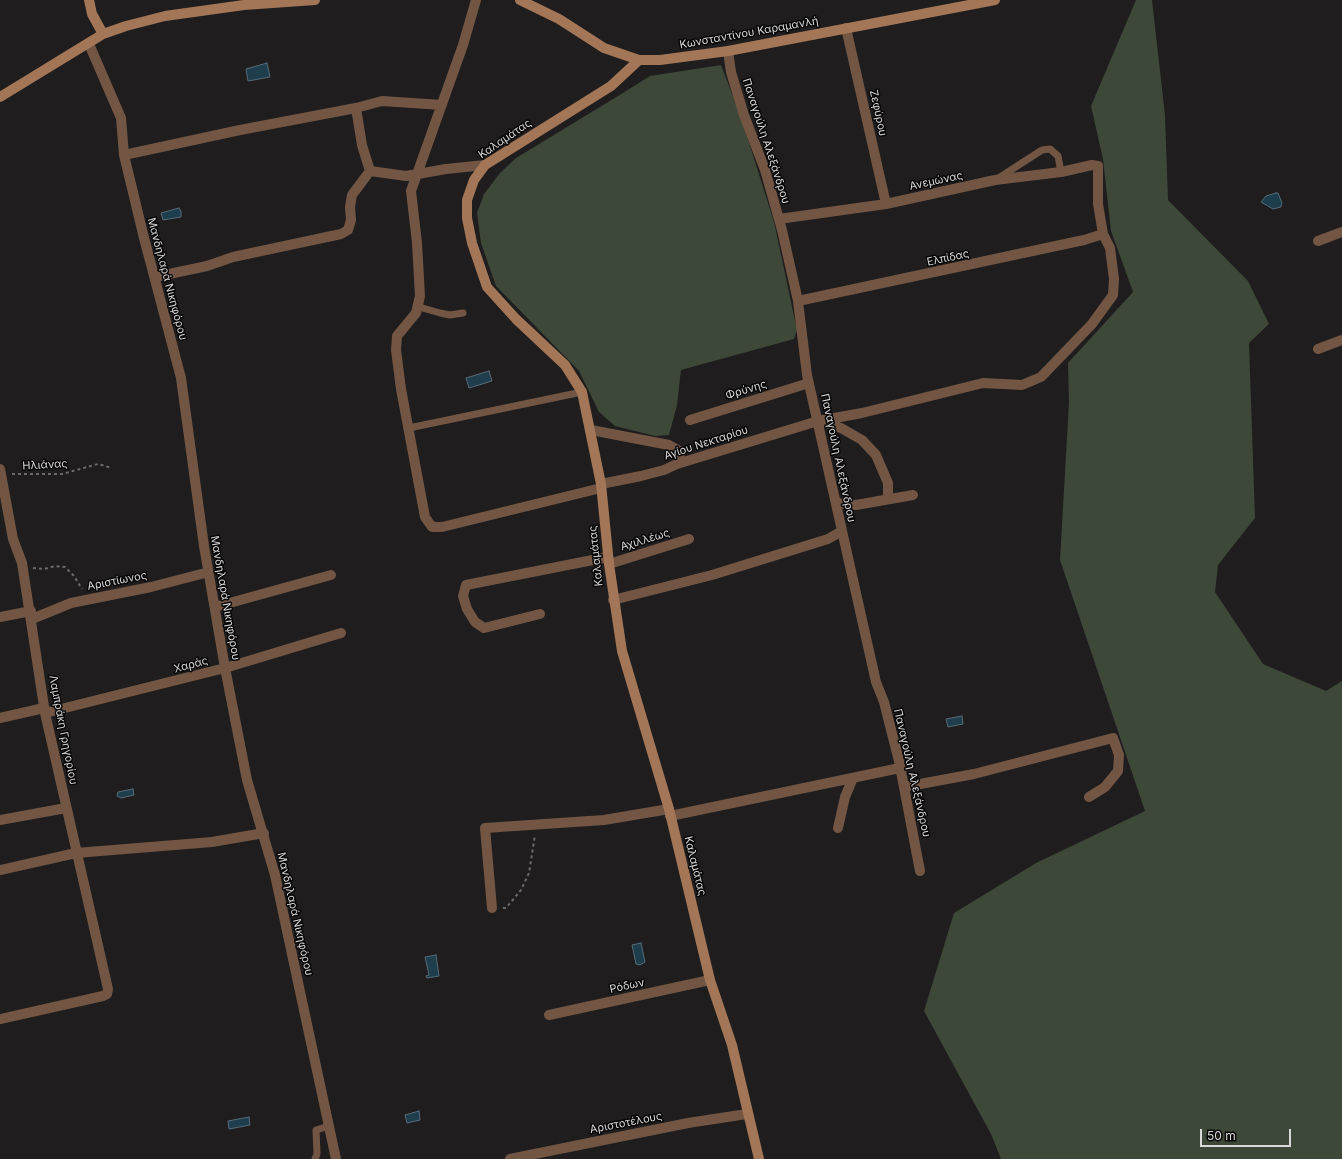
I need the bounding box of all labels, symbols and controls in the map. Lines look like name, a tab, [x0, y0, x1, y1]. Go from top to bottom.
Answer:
street label: Κωνσταντίνου Καραμανλή	[678, 14, 820, 52]
street label: Παναγούλη Αλεξάνδρου	[739, 77, 793, 205]
street label: Ζεφύρου	[867, 89, 889, 137]
street label: Καλαμάτας	[476, 117, 534, 161]
street label: Ανεμώνας	[908, 169, 964, 193]
street label: Μανδηλαρά Νικηφόρου	[144, 216, 190, 342]
street label: Ελπίδας	[926, 247, 970, 269]
street label: Φρύνης	[724, 378, 768, 402]
street label: Παναγούλη Αλεξάνδρου	[818, 392, 858, 524]
street label: Αγίου Νεκταρίου	[662, 423, 750, 463]
street label: Ηλιάνας	[22, 457, 68, 473]
street label: Καλαμάτας	[586, 525, 606, 587]
street label: Αχιλλέως	[619, 526, 671, 554]
street label: Μανδηλαρά Νικηφόρου	[208, 535, 242, 661]
street label: Αριστίωνος	[86, 569, 148, 593]
street label: Χαράς	[172, 654, 210, 676]
street label: Λαμπράκη Γρηγορίου	[46, 674, 80, 786]
street label: Παναγούλη Αλεξάνδρου	[891, 708, 933, 838]
street label: Καλαμάτας	[681, 835, 709, 897]
street label: Μανδηλαρά Νικηφόρου	[274, 851, 316, 977]
street label: Ρόδων	[608, 976, 646, 996]
street label: Αριστοτέλους	[589, 1110, 663, 1136]
scale bar	[1202, 1121, 1293, 1147]
text: 50 m	[1207, 1128, 1236, 1143]

